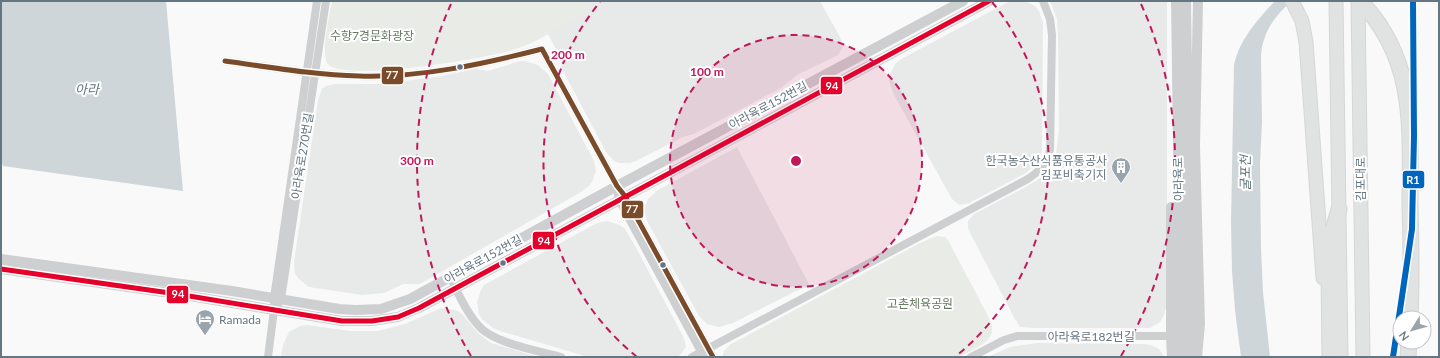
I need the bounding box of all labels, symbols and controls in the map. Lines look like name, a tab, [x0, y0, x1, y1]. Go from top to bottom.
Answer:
park label: 수향7경문화광장	[330, 28, 414, 43]
text: 200 m	[551, 47, 585, 62]
unlabelled marker	[455, 62, 465, 72]
text: 100 m	[690, 64, 724, 79]
line badge: 77	[381, 66, 404, 85]
text: 77	[386, 68, 398, 81]
line badge: 94	[820, 76, 843, 95]
street label: 아라육로152번길	[726, 78, 810, 132]
text: 94	[826, 79, 839, 92]
water label: 아라	[75, 81, 101, 97]
street label: 아라육로270번길	[288, 112, 316, 200]
text: 300 m	[400, 153, 434, 168]
place label: 한국농수산식품유통공사 김포비축기지	[986, 153, 1107, 182]
centre of rings	[789, 154, 803, 168]
water label: 굴포천	[1237, 154, 1253, 191]
building icon: 한국농수산식품유통공사 김포비축기지	[1110, 156, 1132, 184]
street label: 아라육로	[1170, 157, 1186, 201]
street label: 김포대로	[1353, 157, 1368, 201]
line badge: R1	[1402, 170, 1425, 189]
text: R1	[1406, 173, 1420, 186]
line badge: 77	[621, 200, 644, 219]
text: 77	[626, 202, 638, 215]
street label: 아라육로152번길	[441, 231, 525, 287]
line badge: 94	[532, 231, 555, 250]
text: 94	[538, 234, 551, 247]
unlabelled marker	[498, 258, 508, 268]
unlabelled marker	[658, 260, 668, 270]
line badge: 94	[166, 285, 189, 304]
text: 94	[172, 287, 185, 300]
park label: 고촌체육공원	[887, 296, 953, 311]
hotel icon: Ramada	[194, 308, 216, 336]
north arrow	[1392, 310, 1432, 350]
place label: Ramada	[219, 312, 261, 327]
street label: 아라육로182번길	[1047, 329, 1135, 344]
text: N	[1396, 329, 1411, 344]

